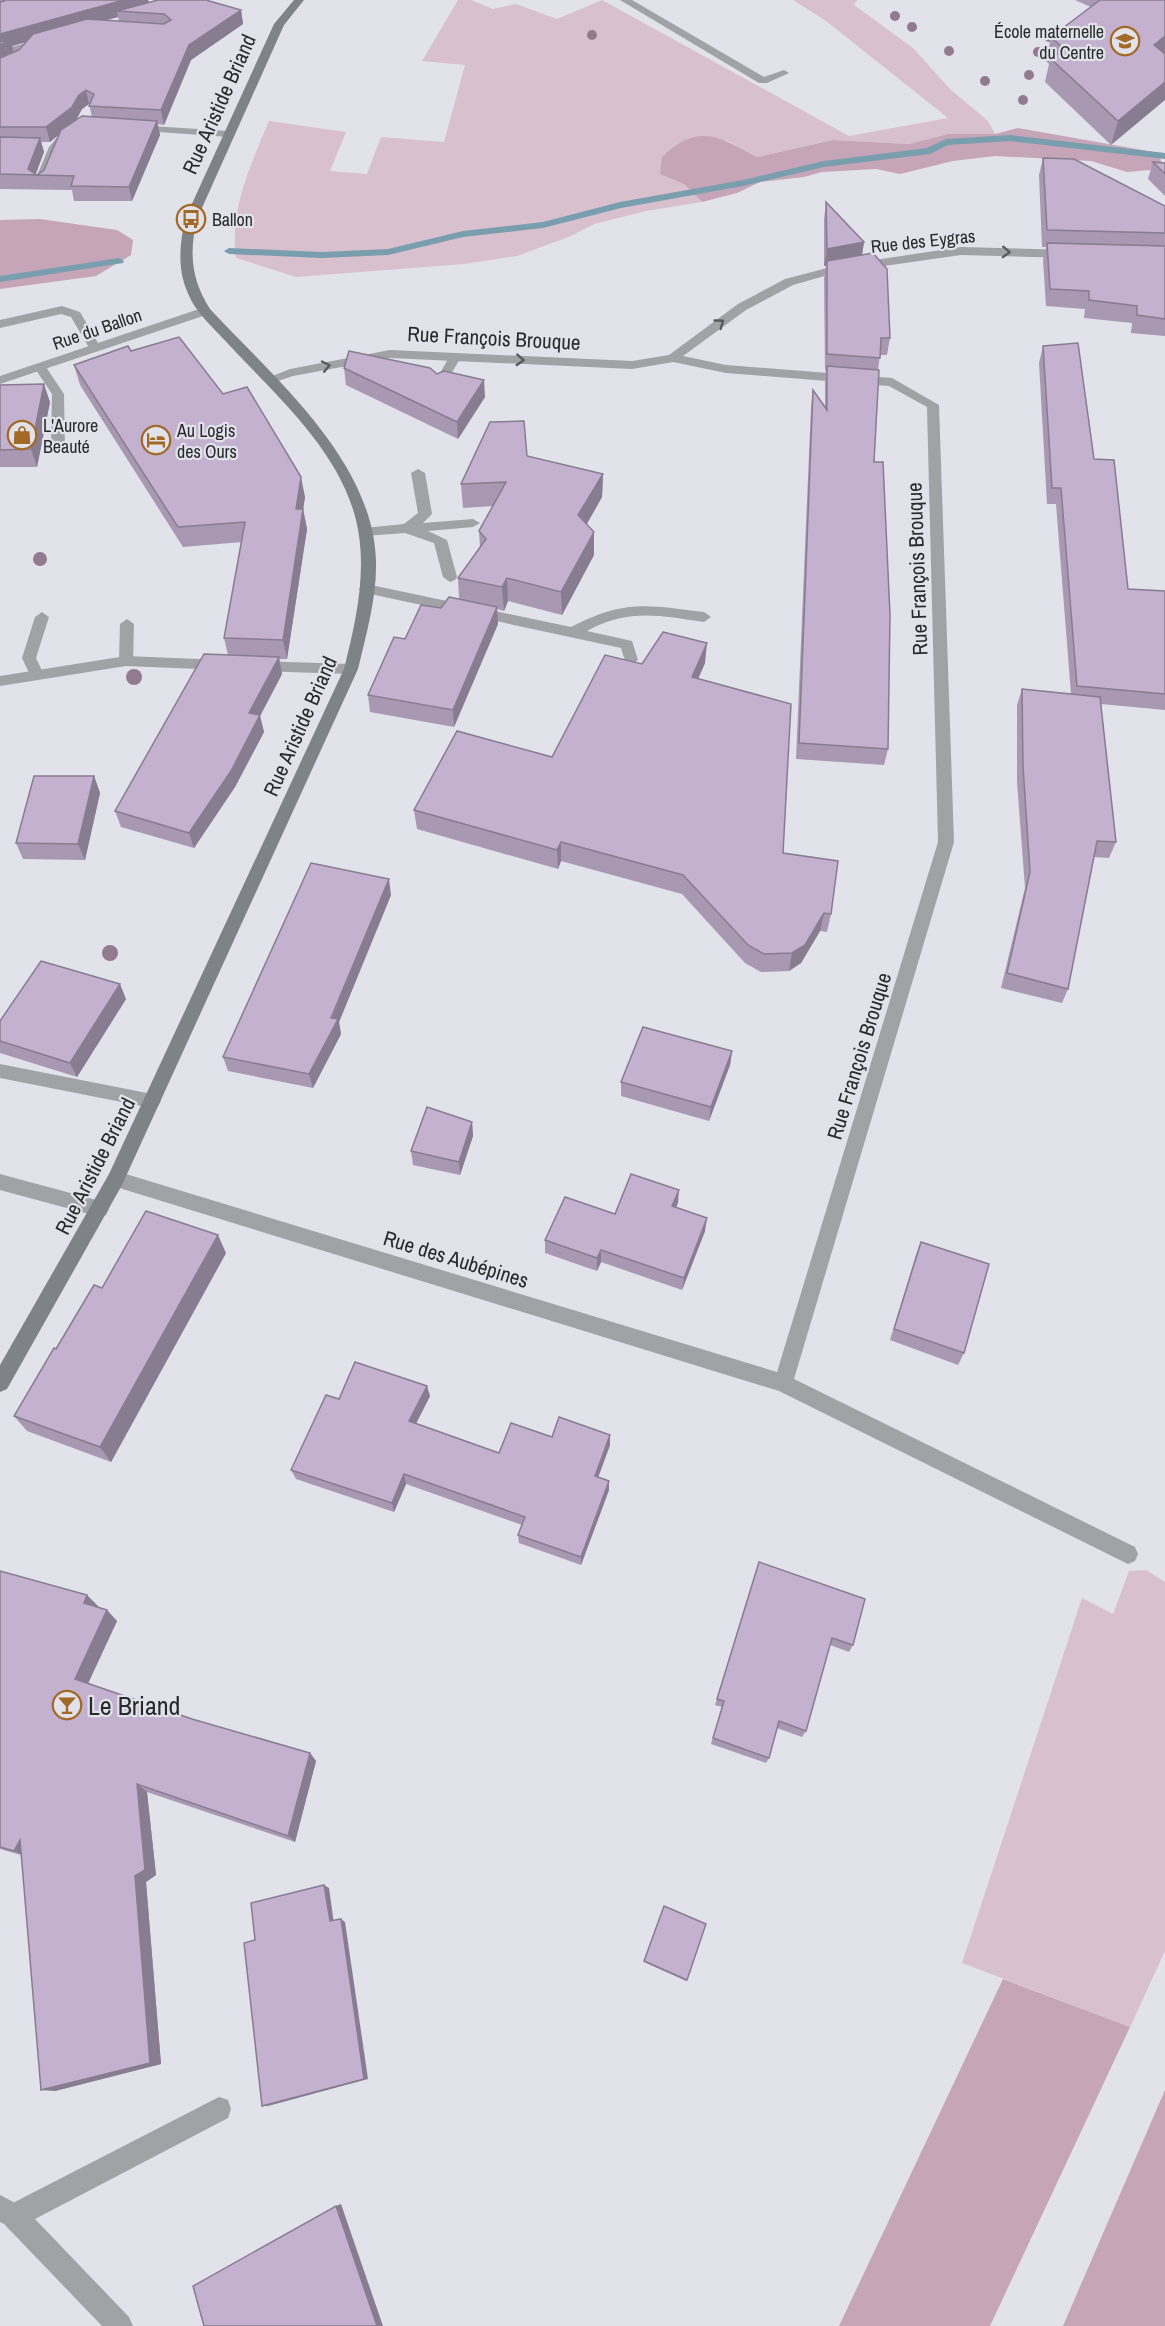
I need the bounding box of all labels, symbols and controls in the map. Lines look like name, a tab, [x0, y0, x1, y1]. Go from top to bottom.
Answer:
place label: École maternelle du Centre	[994, 19, 1104, 65]
school or university icon: École maternelle du Centre	[1109, 25, 1141, 57]
street label: Rue Aristide Briand	[175, 29, 263, 179]
bus stop icon: Ballon	[175, 203, 207, 235]
place label: Ballon	[212, 207, 253, 232]
street label: Rue des Eygras	[869, 223, 977, 259]
one-way arrow	[1001, 246, 1010, 259]
street label: Rue du Ballon	[49, 302, 145, 356]
street label: Rue François Brouque	[407, 319, 581, 357]
one-way arrow	[714, 320, 725, 331]
one-way arrow	[515, 354, 524, 367]
one-way arrow	[321, 360, 331, 373]
place label: L'Aurore Beauté	[43, 413, 98, 459]
place label: Au Logis des Ours	[176, 418, 237, 464]
shop icon: L'Aurore Beauté	[6, 419, 38, 451]
hotel icon: Au Logis des Ours	[140, 424, 172, 456]
street label: Rue François Brouque	[899, 482, 935, 656]
street label: Rue Aristide Briand	[256, 651, 344, 801]
street label: Rue François Brouque	[820, 969, 898, 1143]
street label: Rue Aristide Briand	[48, 1092, 142, 1240]
street label: Rue des Aubépines	[380, 1223, 532, 1295]
place label: Le Briand	[88, 1688, 180, 1723]
bar icon: Le Briand	[51, 1689, 83, 1721]

